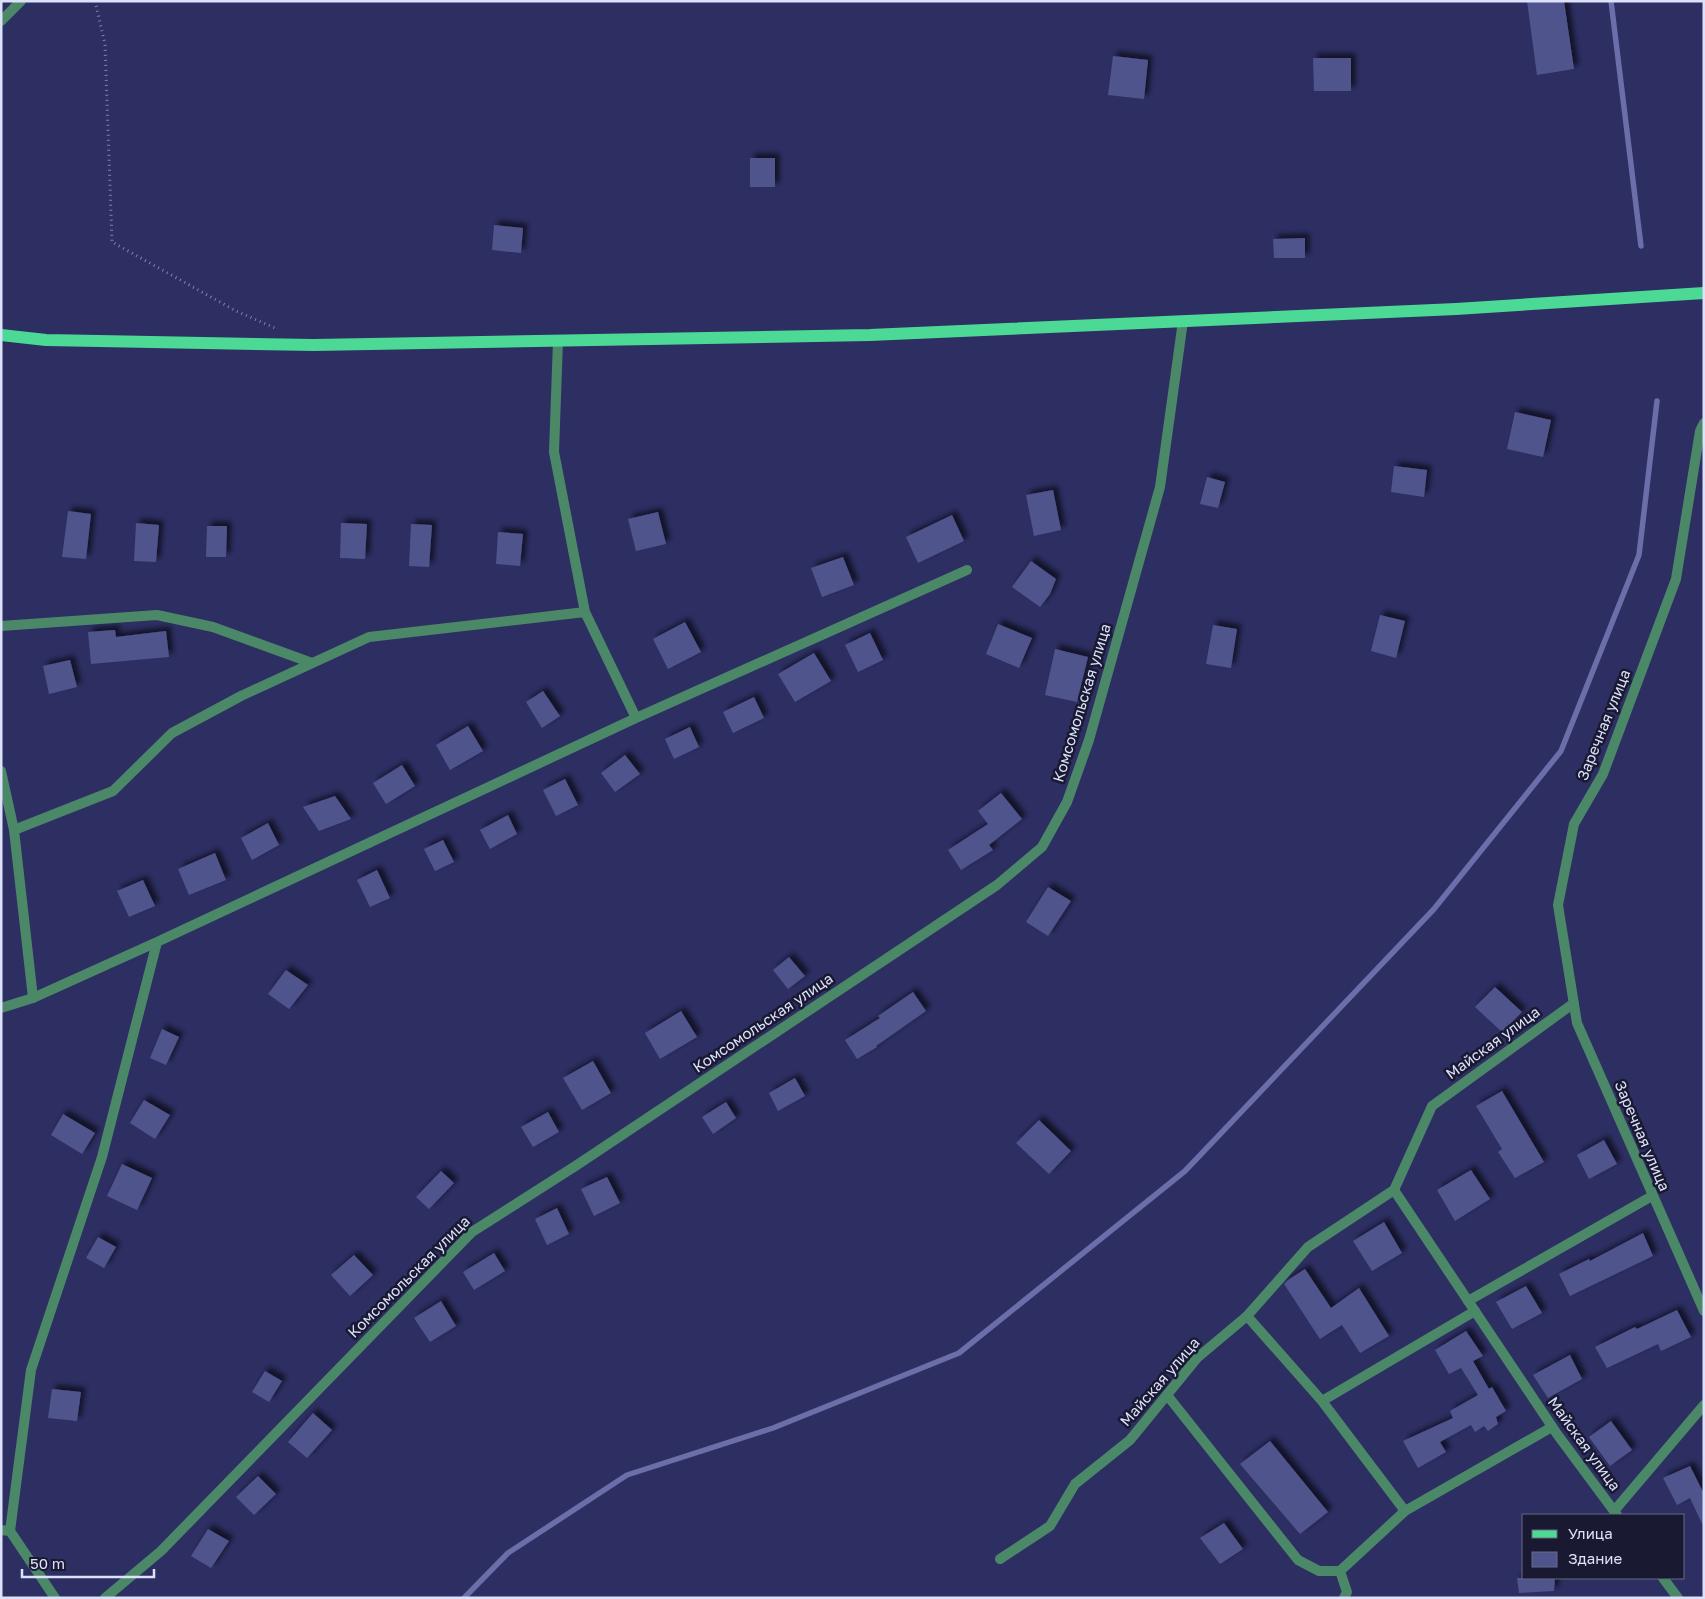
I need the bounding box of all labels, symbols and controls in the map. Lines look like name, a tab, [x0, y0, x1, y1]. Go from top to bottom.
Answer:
street label: Комсомольская улица	[1048, 621, 1114, 784]
street label: Заречная улица	[1573, 666, 1634, 783]
street label: Комсомольская улица	[689, 969, 836, 1076]
street label: Майская улица	[1442, 1002, 1543, 1082]
street label: Заречная улица	[1612, 1078, 1674, 1194]
street label: Комсомольская улица	[344, 1212, 473, 1341]
street label: Майская улица	[1116, 1333, 1203, 1429]
street label: Майская улица	[1545, 1393, 1625, 1494]
legend	[1522, 1514, 1685, 1579]
text: Улица	[1568, 1524, 1613, 1542]
scale bar	[22, 1546, 155, 1578]
text: Здание	[1568, 1549, 1622, 1567]
text: 50 m	[30, 1554, 65, 1572]

